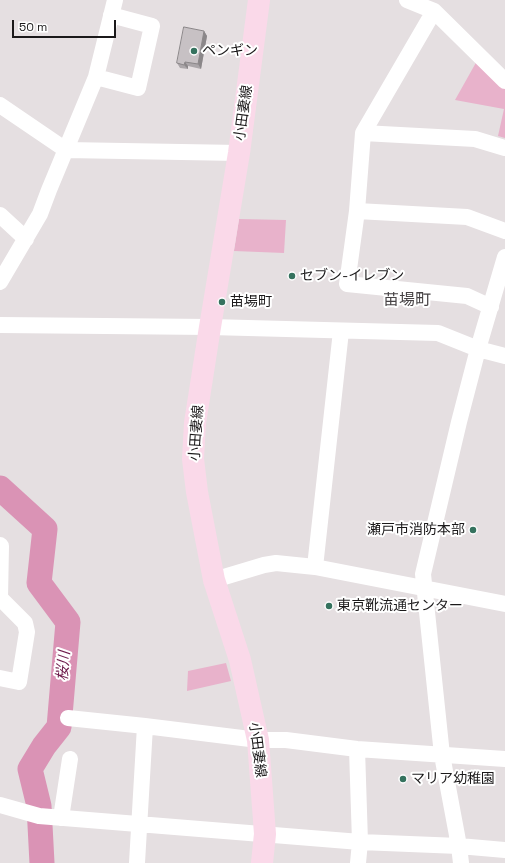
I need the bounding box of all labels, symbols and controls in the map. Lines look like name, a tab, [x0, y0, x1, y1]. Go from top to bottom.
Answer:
scale bar	[14, 12, 118, 38]
text: 50 m	[19, 19, 47, 35]
place label: ペンギン	[202, 43, 258, 59]
marker: ペンギン	[189, 46, 199, 56]
street label: 小田妻線	[232, 84, 256, 142]
place label: セブン-イレブン	[300, 268, 404, 284]
marker: セブン-イレブン	[287, 271, 297, 281]
district label: 苗場町	[383, 291, 431, 311]
place label: 苗場町	[230, 294, 272, 310]
marker: 苗場町	[217, 297, 227, 307]
street label: 小田妻線	[187, 404, 207, 462]
place label: 瀬戸市消防本部	[367, 522, 465, 538]
marker: 瀬戸市消防本部	[468, 525, 478, 535]
place label: 東京靴流通センター	[337, 598, 463, 614]
marker: 東京靴流通センター	[324, 601, 334, 611]
water label: 桜川	[54, 650, 74, 682]
street label: 小田妻線	[245, 721, 269, 779]
place label: マリア幼稚園	[411, 771, 495, 787]
marker: マリア幼稚園	[398, 774, 408, 784]

